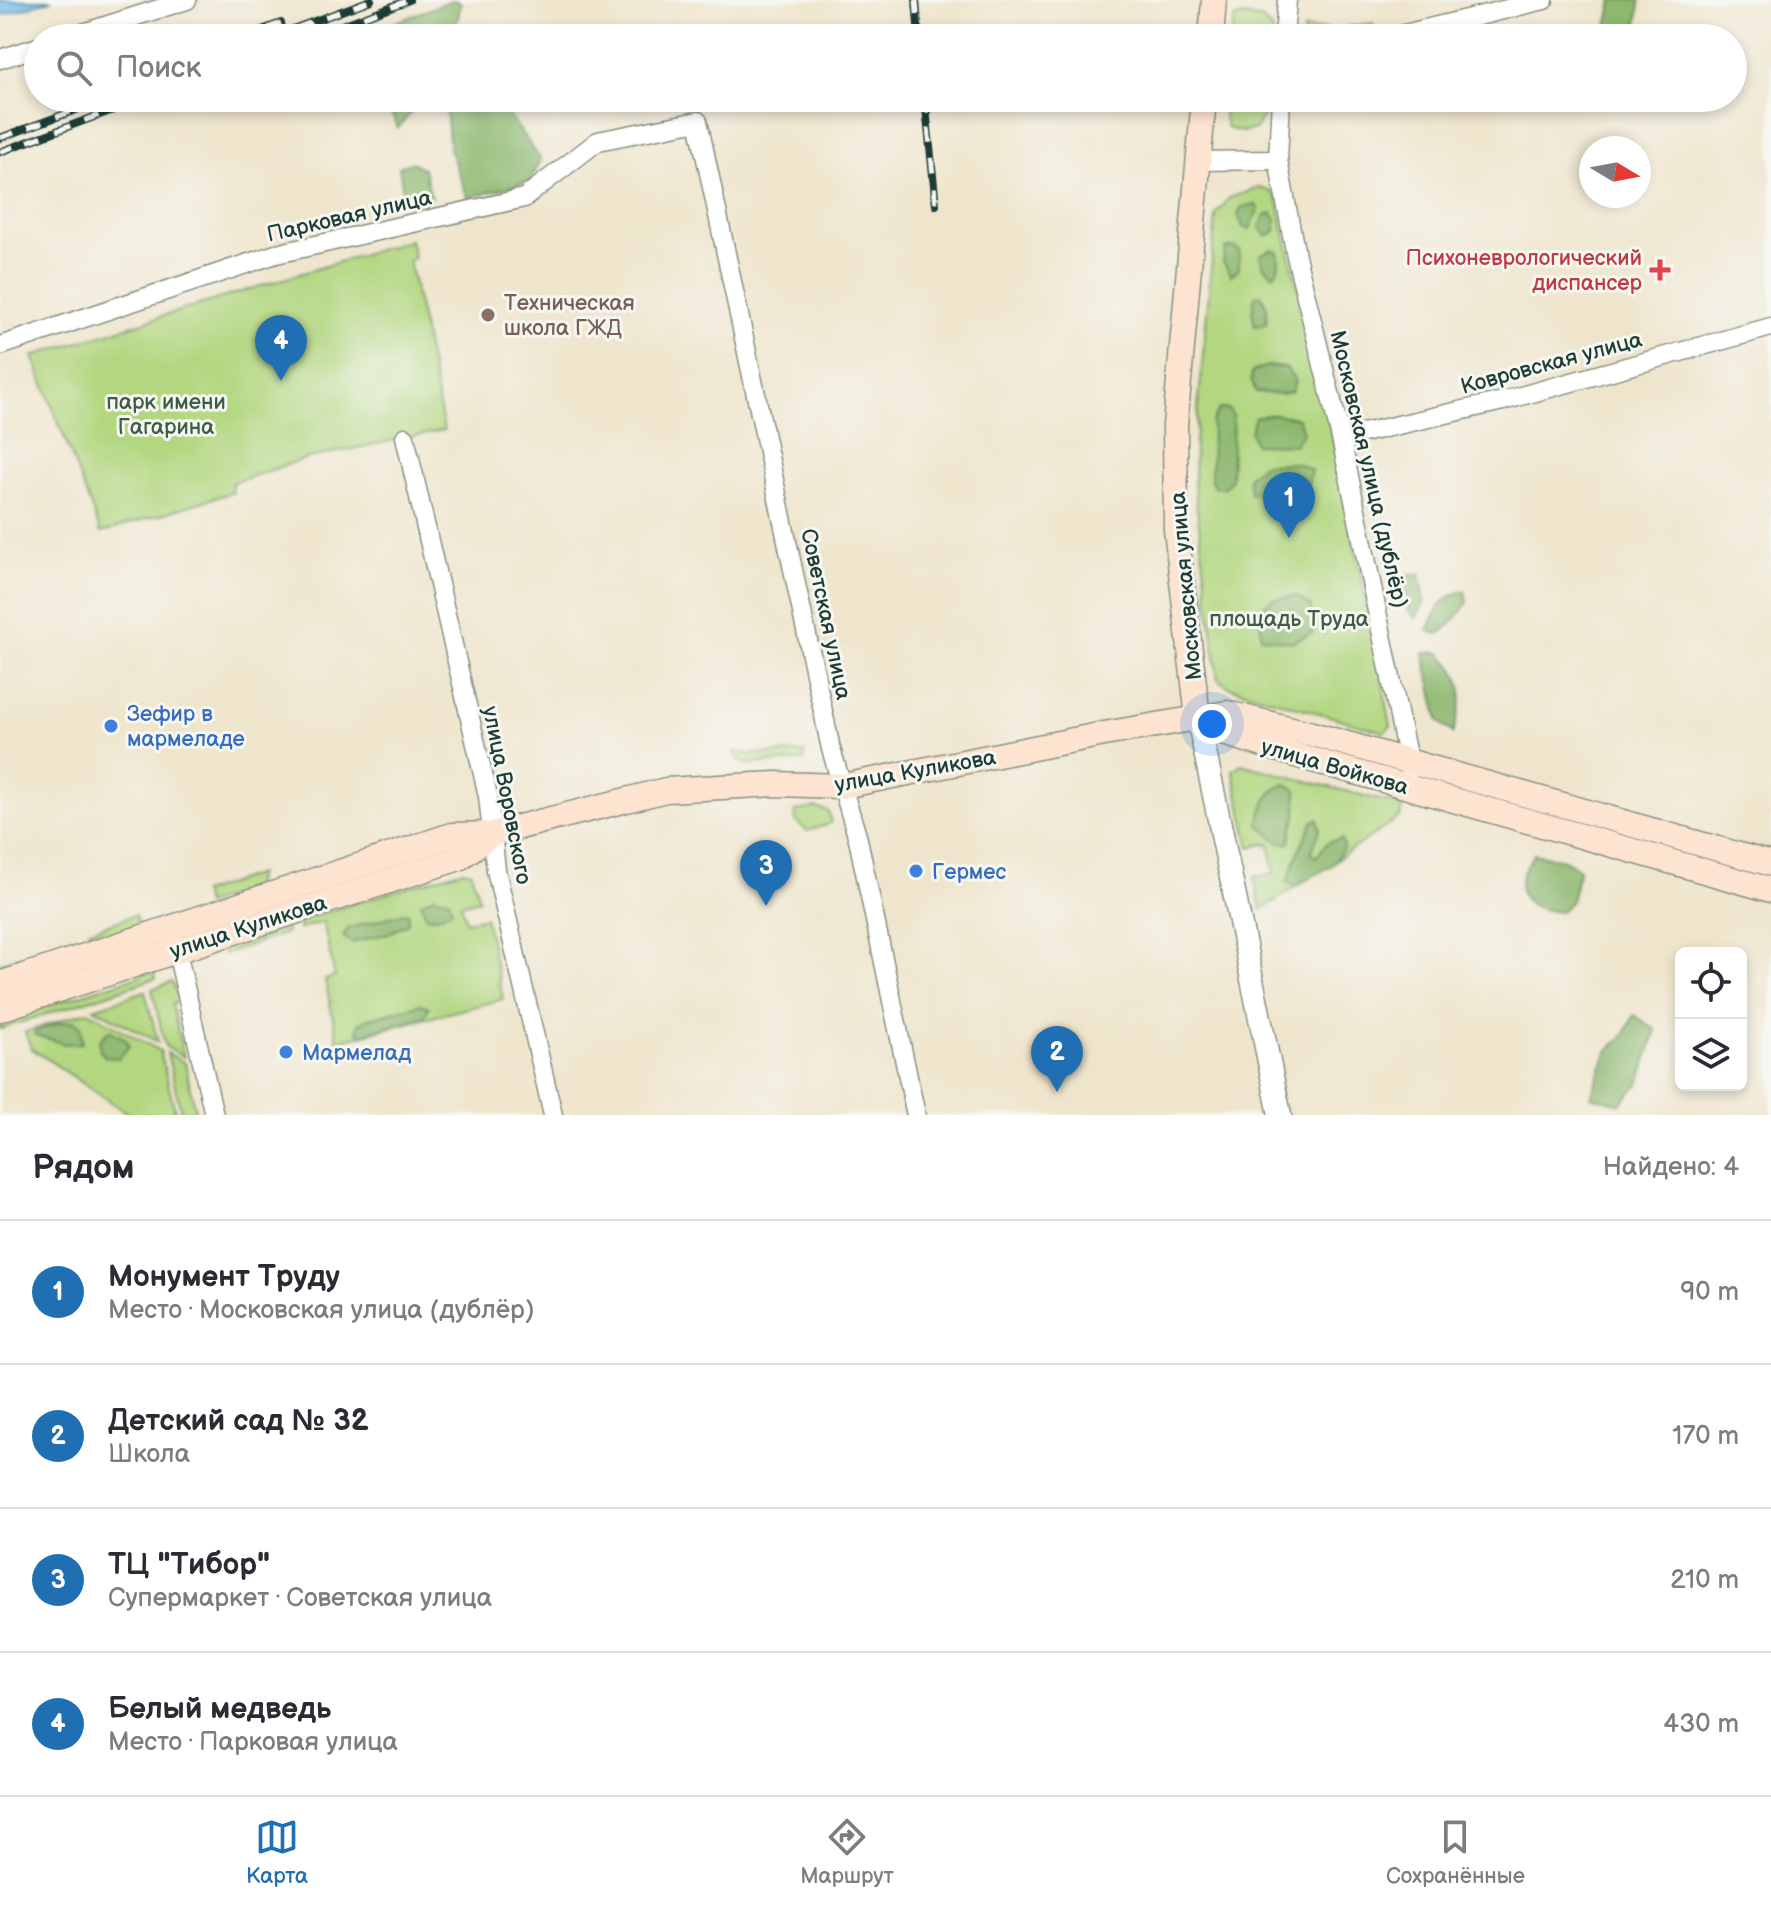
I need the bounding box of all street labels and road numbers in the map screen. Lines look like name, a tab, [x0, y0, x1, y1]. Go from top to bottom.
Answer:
street label: Парковая улица	[264, 184, 434, 249]
street label: Ковровская улица	[1458, 326, 1645, 401]
street label: Московская улица (дублёр)	[1323, 328, 1414, 611]
street label: Московская улица	[1165, 490, 1208, 681]
street label: Советская улица	[794, 526, 857, 702]
street label: улица Воровского	[476, 704, 537, 887]
street label: улица Войкова	[1258, 733, 1411, 801]
street label: улица Куликова	[833, 744, 998, 799]
street label: улица Куликова	[167, 889, 330, 965]

